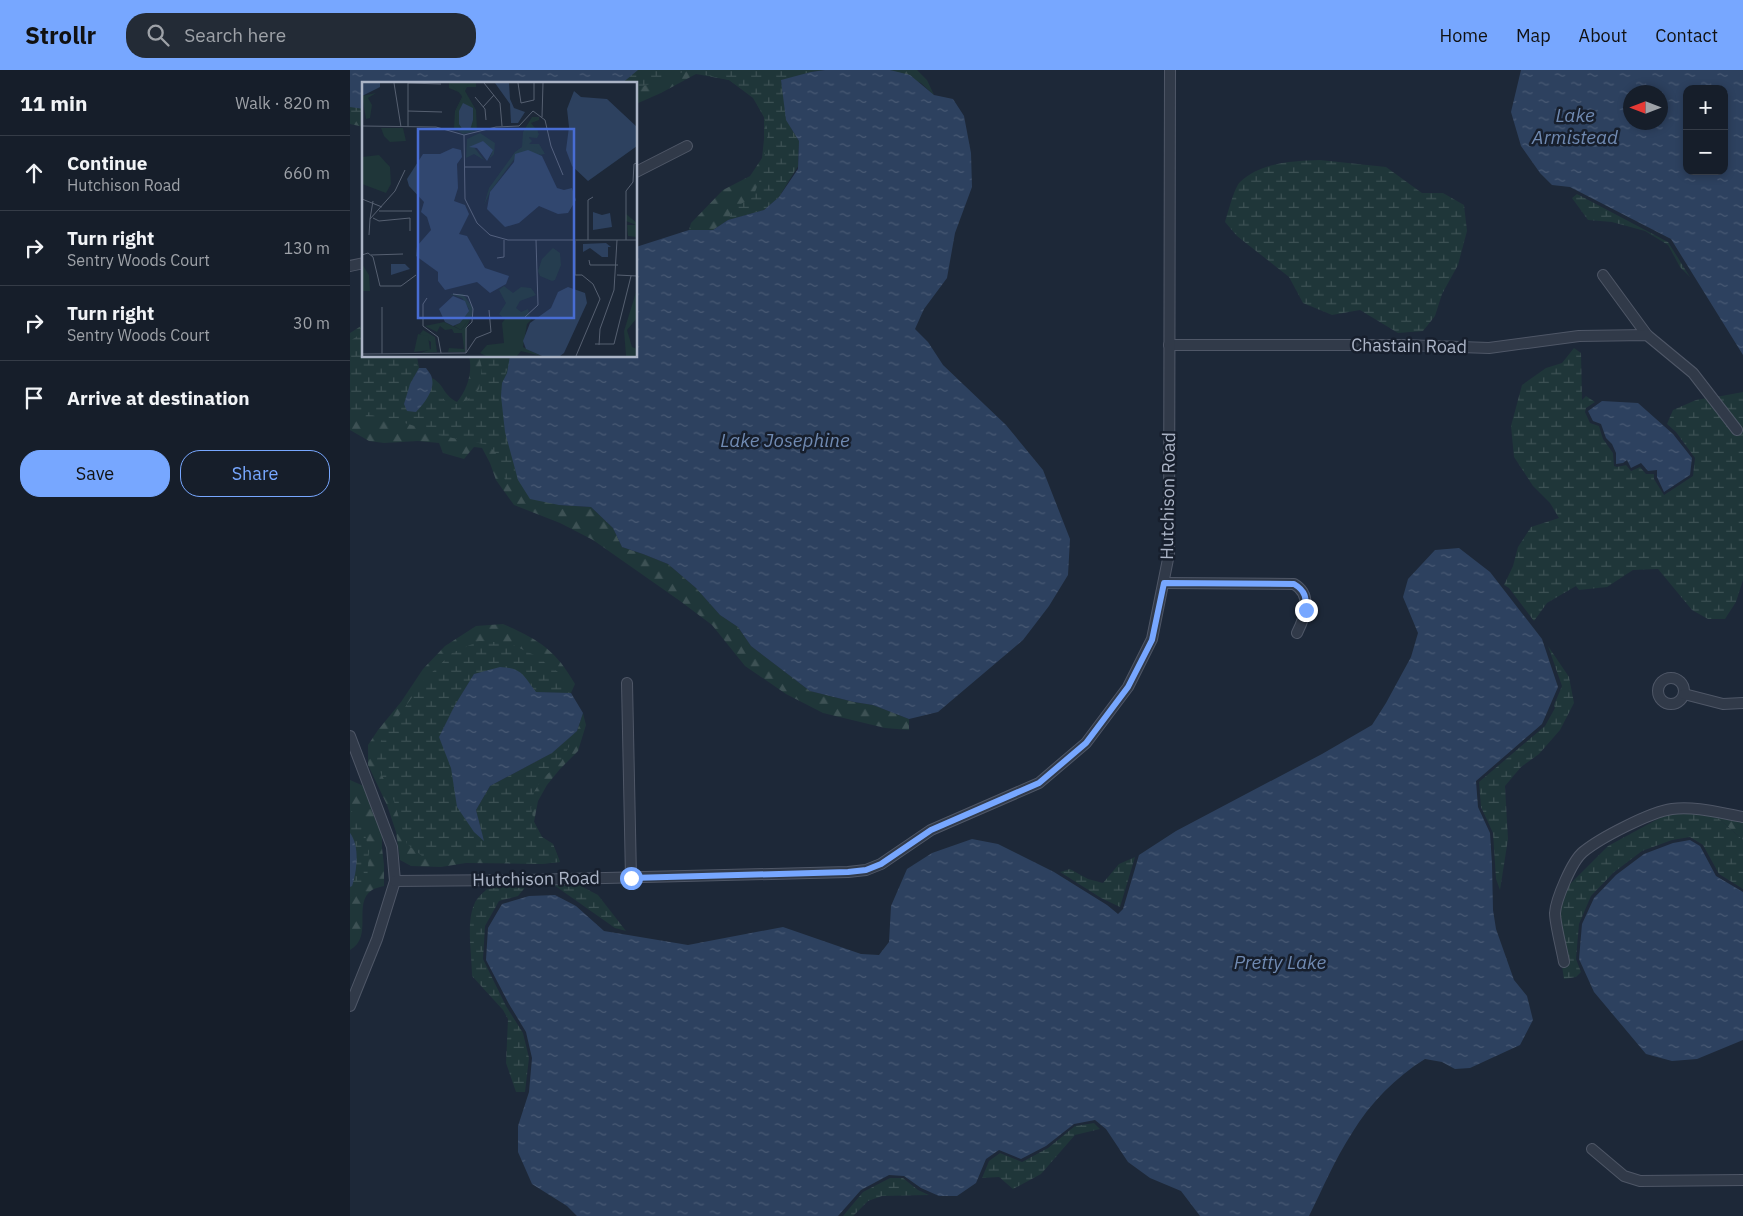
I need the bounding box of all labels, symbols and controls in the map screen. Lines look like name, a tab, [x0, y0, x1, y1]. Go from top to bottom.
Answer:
search box	[126, 13, 476, 58]
text: Strollr	[25, 19, 96, 51]
icon: search	[144, 21, 172, 49]
text: Search here	[184, 23, 286, 47]
text: Home	[1440, 24, 1488, 47]
text: Map	[1516, 24, 1551, 47]
text: About	[1579, 24, 1627, 47]
text: Contact	[1655, 24, 1718, 47]
inset map	[362, 82, 638, 358]
north arrow	[1623, 85, 1668, 130]
map controls	[1683, 85, 1728, 175]
button: +	[1683, 85, 1728, 130]
text: 11 min	[20, 89, 87, 117]
text: Walk · 820 m	[235, 93, 330, 113]
water label: Lake Armistead	[1531, 103, 1619, 149]
button: −	[1683, 130, 1728, 175]
text: Continue	[67, 151, 147, 175]
icon: ahead	[20, 159, 48, 187]
text: 660 m	[283, 163, 330, 183]
text: Hutchison Road	[67, 175, 181, 195]
text: Turn right	[67, 226, 154, 250]
icon: right	[20, 234, 48, 262]
text: 130 m	[283, 238, 330, 258]
text: Sentry Woods Court	[67, 250, 210, 270]
text: Turn right	[67, 301, 154, 325]
icon: right	[20, 309, 48, 337]
text: 30 m	[293, 313, 330, 333]
text: Sentry Woods Court	[67, 325, 210, 345]
street label: Chastain Road	[1351, 333, 1467, 358]
icon: arrive	[20, 384, 48, 412]
text: Arrive at destination	[67, 386, 250, 410]
water label: Lake Josephine	[720, 428, 850, 452]
street label: Hutchison Road	[1155, 432, 1180, 560]
button: Save	[20, 450, 170, 497]
button: Share	[180, 450, 330, 497]
route end	[1295, 599, 1318, 622]
street label: Hutchison Road	[472, 866, 600, 891]
route start	[620, 867, 643, 890]
water label: Pretty Lake	[1234, 950, 1326, 974]

